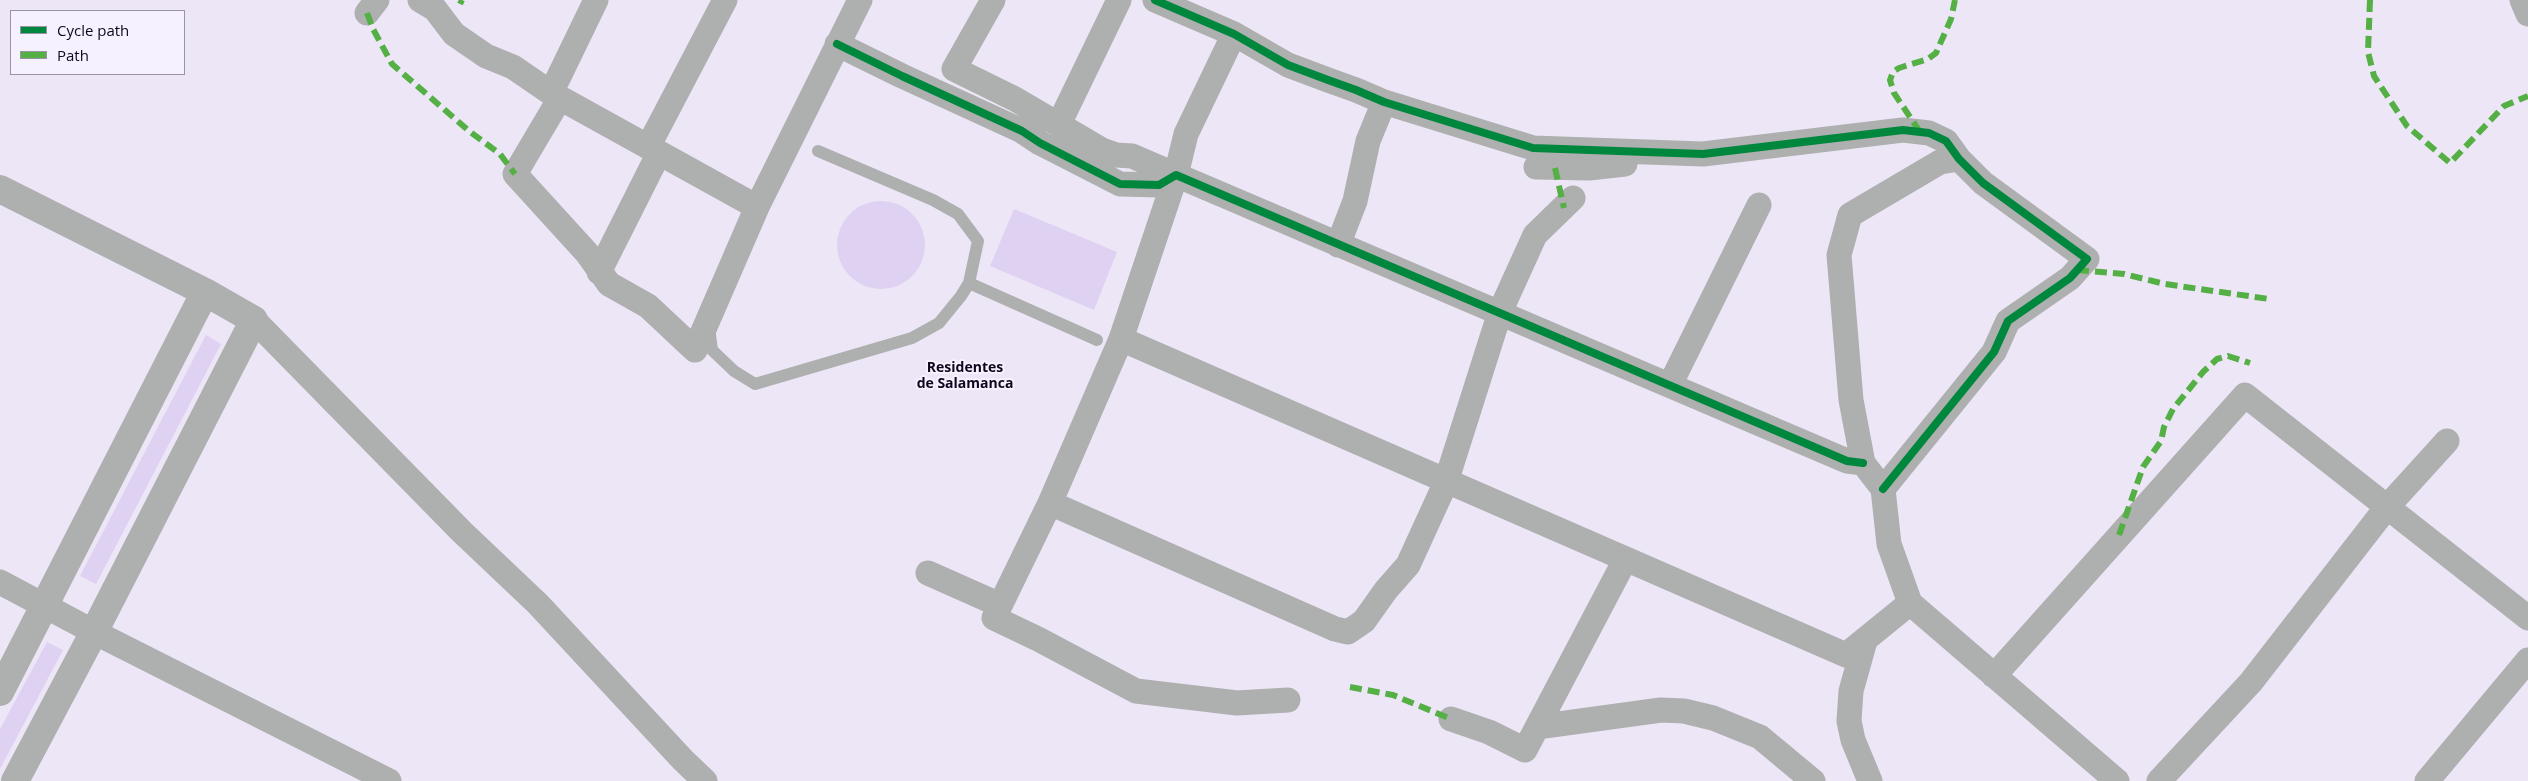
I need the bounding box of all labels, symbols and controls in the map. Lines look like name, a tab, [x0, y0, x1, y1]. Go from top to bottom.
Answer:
legend	[10, 10, 185, 75]
text: Cycle path	[57, 20, 129, 40]
text: Path	[57, 45, 89, 65]
district label: Residentes de Salamanca	[917, 360, 1013, 392]

